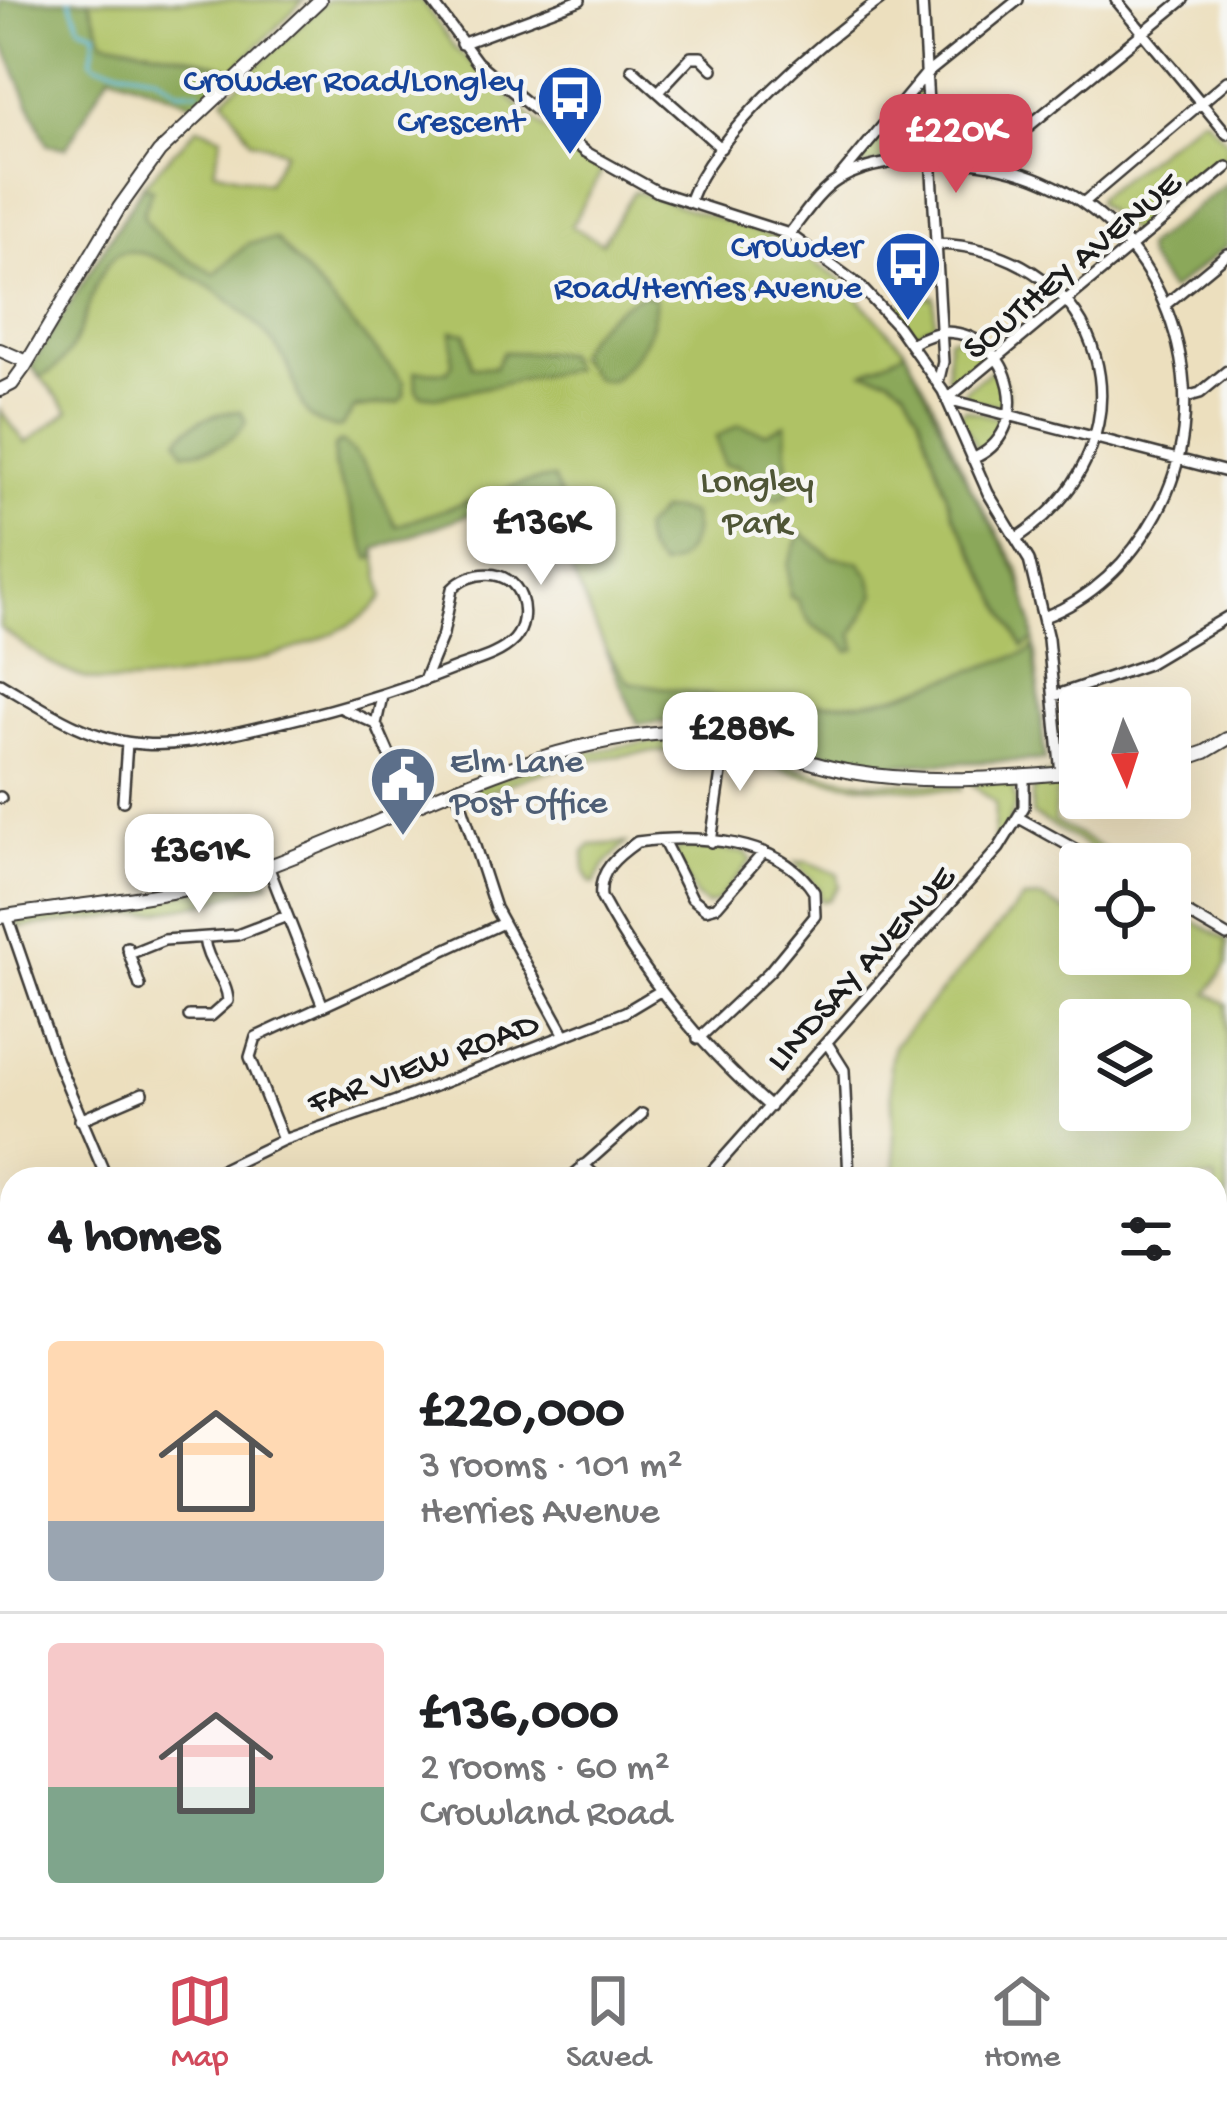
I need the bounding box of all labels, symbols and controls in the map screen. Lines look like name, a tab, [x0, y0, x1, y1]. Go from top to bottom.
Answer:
place label: Crowder Road/Longley Crescent	[183, 62, 527, 146]
bus stop icon: Crowder Road/Longley Crescent	[535, 63, 605, 157]
pin: £220K	[872, 94, 1040, 196]
text: £220K	[906, 110, 1006, 156]
street label: SOUTHEY AVENUE	[956, 163, 1193, 372]
place label: Crowder Road/Herries Avenue	[554, 228, 865, 312]
bus stop icon: Crowder Road/Herries Avenue	[873, 229, 943, 323]
park label: Longley Park	[700, 463, 814, 547]
pin: £136K	[457, 486, 625, 588]
text: £136K	[494, 502, 588, 548]
north arrow	[1059, 687, 1191, 819]
map controls	[1059, 687, 1191, 1131]
pin: £288K	[656, 692, 824, 794]
text: £288K	[690, 708, 790, 754]
place label: Elm Lane Post Office	[449, 743, 608, 827]
public building icon: Elm Lane Post Office	[368, 744, 438, 838]
pin: £361K	[115, 814, 283, 916]
text: £361K	[152, 830, 246, 876]
button: locate	[1059, 843, 1191, 975]
street label: LINDSAY AVENUE	[759, 857, 968, 1082]
button: layers	[1059, 999, 1191, 1131]
street label: FAR VIEW ROAD	[302, 1004, 546, 1128]
icon: filters	[1113, 1206, 1179, 1272]
text: 4 homes	[48, 1209, 219, 1269]
text: £220,000	[420, 1385, 625, 1445]
icon: home	[144, 1389, 288, 1533]
text: 3 rooms · 101 m²	[420, 1445, 683, 1491]
text: Herries Avenue	[420, 1491, 659, 1537]
text: £136,000	[420, 1687, 618, 1747]
icon: home	[144, 1691, 288, 1835]
text: 2 rooms · 60 m²	[420, 1747, 670, 1793]
text: Crowland Road	[420, 1793, 671, 1839]
tab: Map	[167, 1968, 233, 2078]
tab: Saved	[566, 1968, 651, 2078]
tab: Home	[984, 1968, 1060, 2078]

